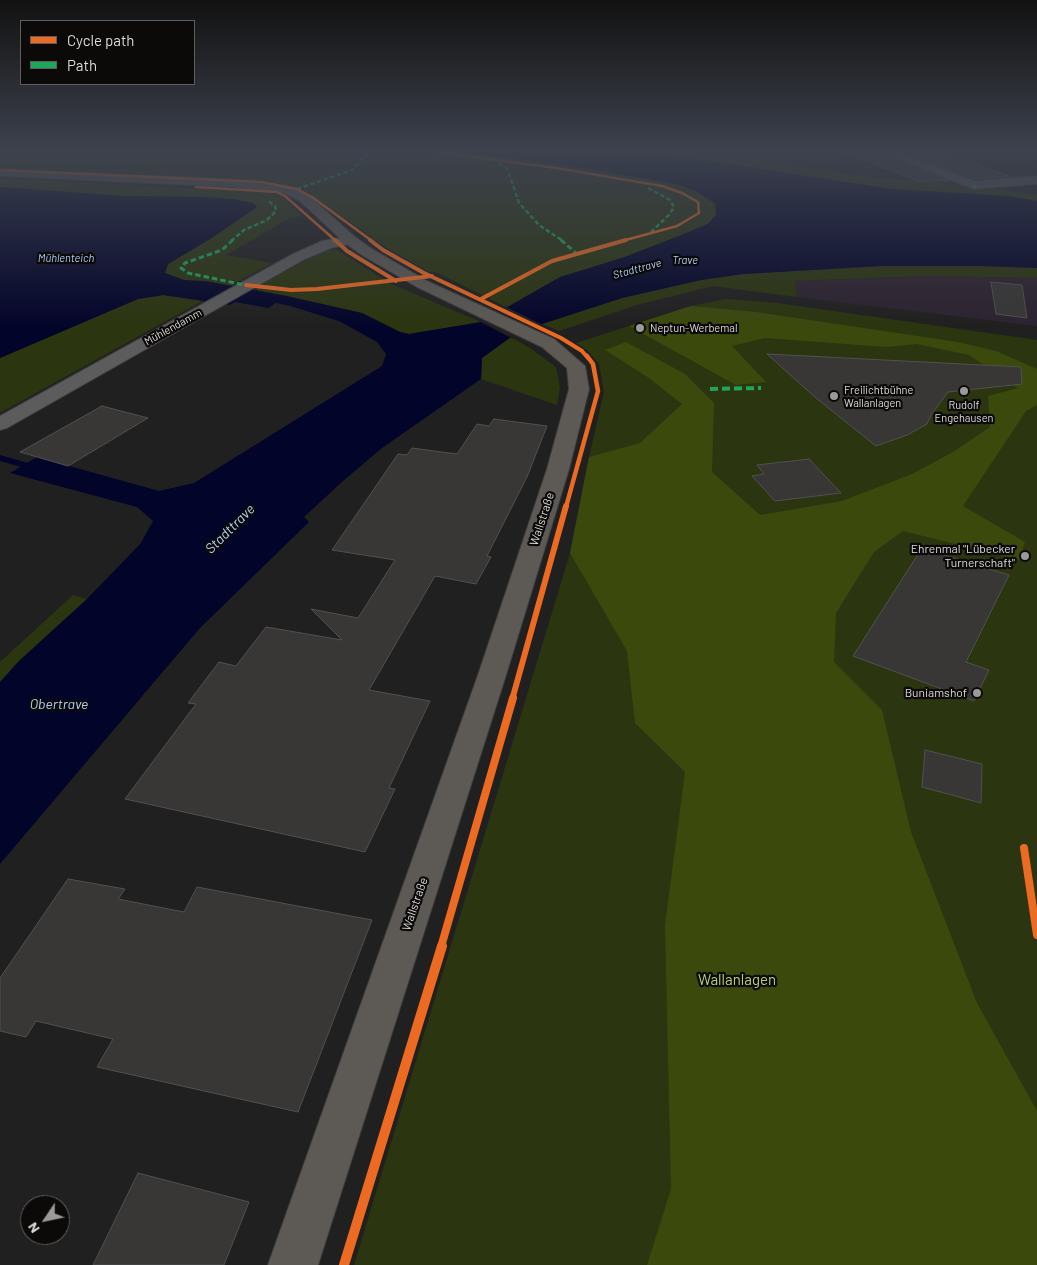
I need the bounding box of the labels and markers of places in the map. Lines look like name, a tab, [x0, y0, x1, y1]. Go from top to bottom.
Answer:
place label: Neptun-Werbemal	[650, 321, 737, 335]
marker: Neptun-Werbemal	[634, 322, 646, 334]
place label: Freilichtbühne Wallanlagen	[844, 383, 913, 409]
marker: Rudolf Engehausen	[958, 385, 970, 397]
marker: Freilichtbühne Wallanlagen	[828, 390, 840, 402]
place label: Rudolf Engehausen	[935, 398, 993, 424]
place label: Ehrenmal "Lübecker Turnerschaft"	[911, 542, 1015, 570]
marker: Ehrenmal "Lübecker Turnerschaft"	[1019, 550, 1031, 562]
place label: Buniamshof	[905, 686, 967, 700]
marker: Buniamshof	[971, 687, 983, 699]

